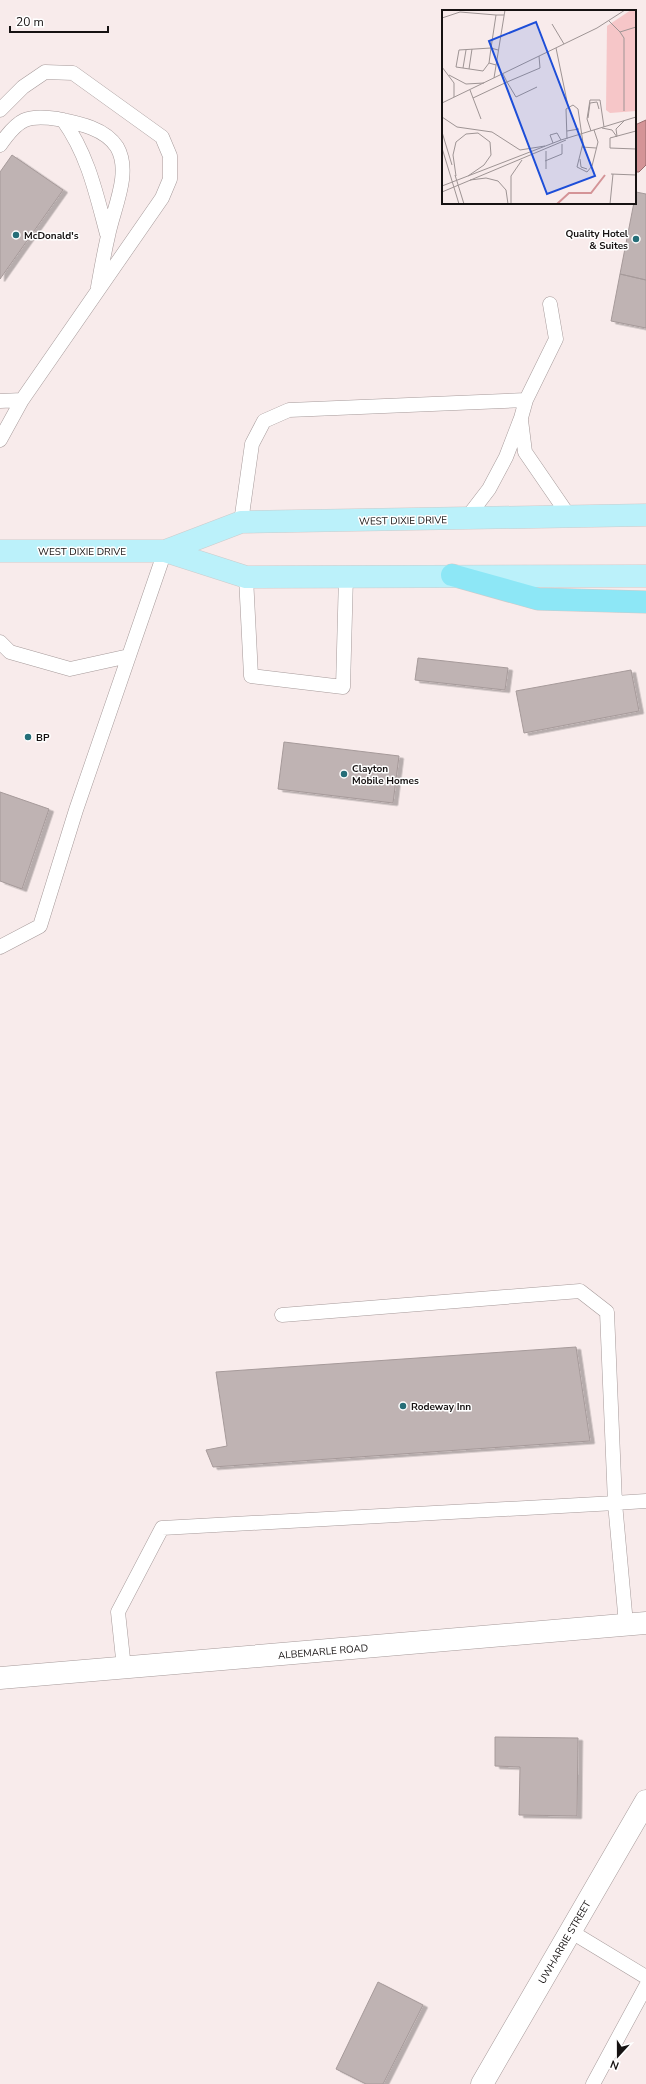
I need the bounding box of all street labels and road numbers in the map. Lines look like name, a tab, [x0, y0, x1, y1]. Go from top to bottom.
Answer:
street label: WEST DIXIE DRIVE	[359, 513, 447, 529]
street label: WEST DIXIE DRIVE	[38, 545, 126, 559]
street label: ALBEMARLE ROAD	[277, 1641, 369, 1663]
street label: UWHARRIE STREET	[535, 1898, 594, 1987]

